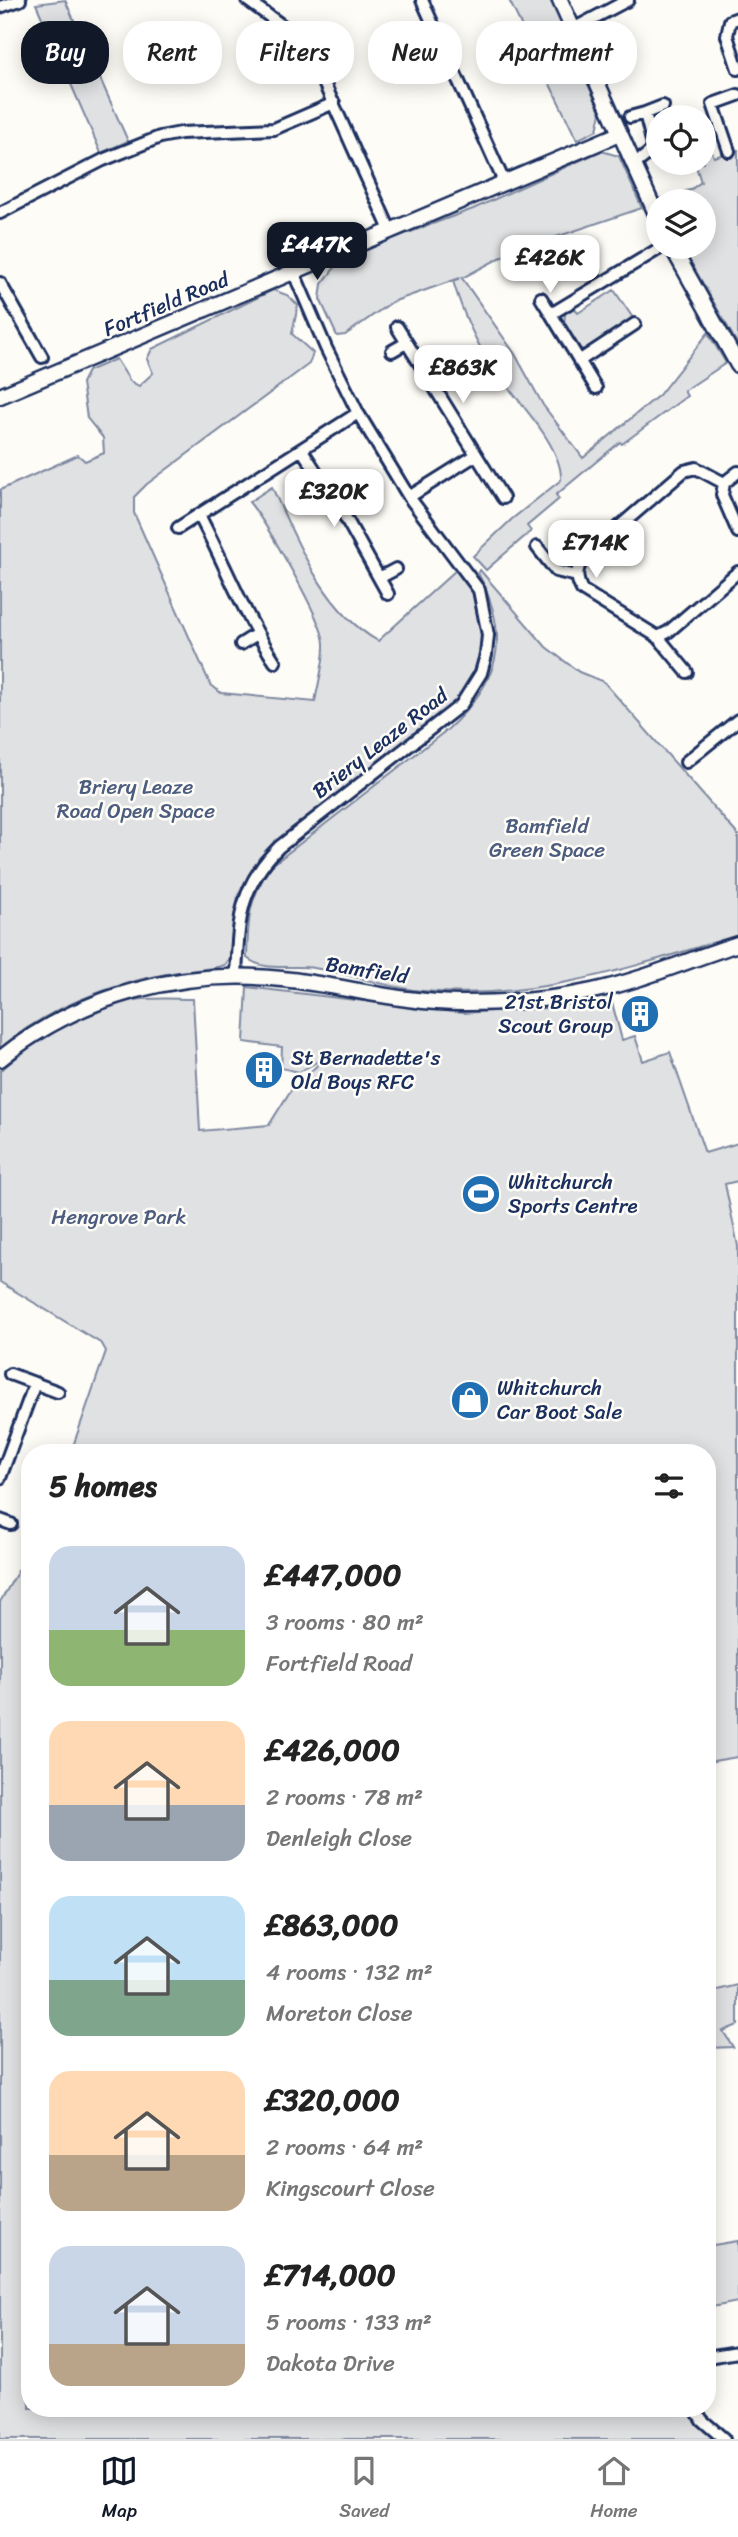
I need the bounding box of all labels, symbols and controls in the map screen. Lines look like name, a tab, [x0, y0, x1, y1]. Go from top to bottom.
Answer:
chip: Buy	[21, 21, 109, 84]
chip: Rent	[123, 21, 222, 84]
chip: Filters	[236, 21, 354, 84]
chip: New	[368, 21, 462, 84]
chip: Apartment	[476, 21, 637, 84]
map controls	[646, 105, 716, 259]
button: locate	[646, 105, 716, 175]
button: layers	[646, 189, 716, 259]
pin: £447K	[268, 222, 366, 282]
text: £447K	[283, 224, 351, 265]
pin: £426K	[501, 236, 599, 295]
text: £426K	[517, 237, 583, 278]
street label: Fortfield Road	[97, 260, 237, 348]
pin: £863K	[414, 346, 512, 405]
text: £863K	[430, 347, 496, 388]
pin: £320K	[285, 470, 383, 529]
text: £320K	[301, 471, 367, 512]
pin: £714K	[547, 520, 645, 580]
text: £714K	[564, 522, 628, 563]
street label: Briery Leaze Road	[303, 676, 458, 809]
park label: Briery Leaze Road Open Space	[57, 768, 215, 830]
park label: Bamfield Green Space	[489, 807, 605, 869]
street label: Bamfield	[323, 945, 413, 996]
place label: 21st Bristol Scout Group	[498, 983, 614, 1045]
building icon: 21st Bristol Scout Group	[619, 993, 661, 1035]
place label: St Bernadette's Old Boys RFC	[291, 1039, 441, 1101]
building icon: St Bernadette's Old Boys RFC	[243, 1049, 285, 1091]
place label: Whitchurch Sports Centre	[508, 1163, 638, 1225]
sports icon: Whitchurch Sports Centre	[460, 1173, 502, 1215]
park label: Hengrove Park	[51, 1198, 187, 1236]
place label: Whitchurch Car Boot Sale	[497, 1369, 623, 1431]
shop icon: Whitchurch Car Boot Sale	[449, 1379, 491, 1421]
text: 5 homes	[49, 1459, 157, 1513]
icon: filters	[650, 1467, 688, 1505]
text: £447,000	[266, 1548, 401, 1602]
icon: home	[105, 1574, 189, 1658]
text: 3 rooms · 80 m²	[266, 1602, 424, 1643]
text: Fortfield Road	[266, 1643, 412, 1684]
text: £426,000	[266, 1723, 400, 1777]
icon: home	[105, 1749, 189, 1833]
text: 2 rooms · 78 m²	[266, 1777, 423, 1818]
text: Denleigh Close	[266, 1818, 412, 1859]
text: £863,000	[266, 1898, 398, 1952]
icon: home	[105, 1924, 189, 2008]
text: 4 rooms · 132 m²	[266, 1952, 433, 1993]
text: Moreton Close	[266, 1993, 413, 2034]
text: £320,000	[266, 2073, 400, 2127]
icon: home	[105, 2099, 189, 2183]
text: 2 rooms · 64 m²	[266, 2127, 423, 2168]
text: Kingscourt Close	[266, 2168, 435, 2209]
text: £714,000	[266, 2248, 396, 2302]
icon: home	[105, 2274, 189, 2358]
text: 5 rooms · 133 m²	[266, 2302, 432, 2343]
text: Dakota Drive	[266, 2343, 395, 2384]
tab: Map	[100, 2452, 138, 2527]
tab: Saved	[339, 2452, 389, 2527]
tab: Home	[590, 2452, 638, 2527]

